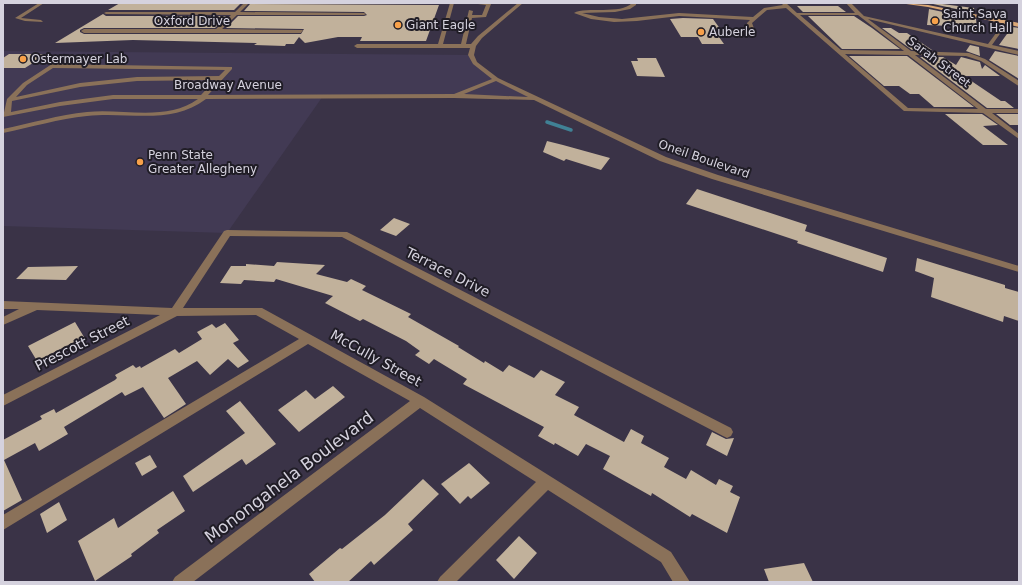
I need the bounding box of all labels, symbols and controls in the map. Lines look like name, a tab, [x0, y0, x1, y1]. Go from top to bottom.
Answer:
place label: Saint Sava Church Hall	[943, 7, 1012, 35]
street label: Oxford Drive	[154, 14, 230, 28]
marker: Saint Sava Church Hall	[930, 16, 940, 26]
place label: Giant Eagle	[406, 18, 475, 32]
marker: Giant Eagle	[393, 20, 403, 30]
place label: Auberle	[709, 25, 755, 39]
marker: Auberle	[696, 27, 706, 37]
street label: Sarah Street	[905, 34, 973, 90]
place label: Ostermayer Lab	[31, 52, 127, 66]
marker: Ostermayer Lab	[18, 54, 28, 64]
street label: Broadway Avenue	[174, 78, 282, 92]
street label: Oneil Boulevard	[657, 137, 751, 181]
place label: Penn State Greater Allegheny	[148, 148, 257, 176]
marker: Penn State Greater Allegheny	[135, 157, 145, 167]
street label: Terrace Drive	[402, 243, 493, 300]
street label: Prescott Street	[32, 312, 132, 374]
street label: McCully Street	[328, 326, 425, 390]
street label: Monongahela Boulevard	[201, 407, 377, 547]

